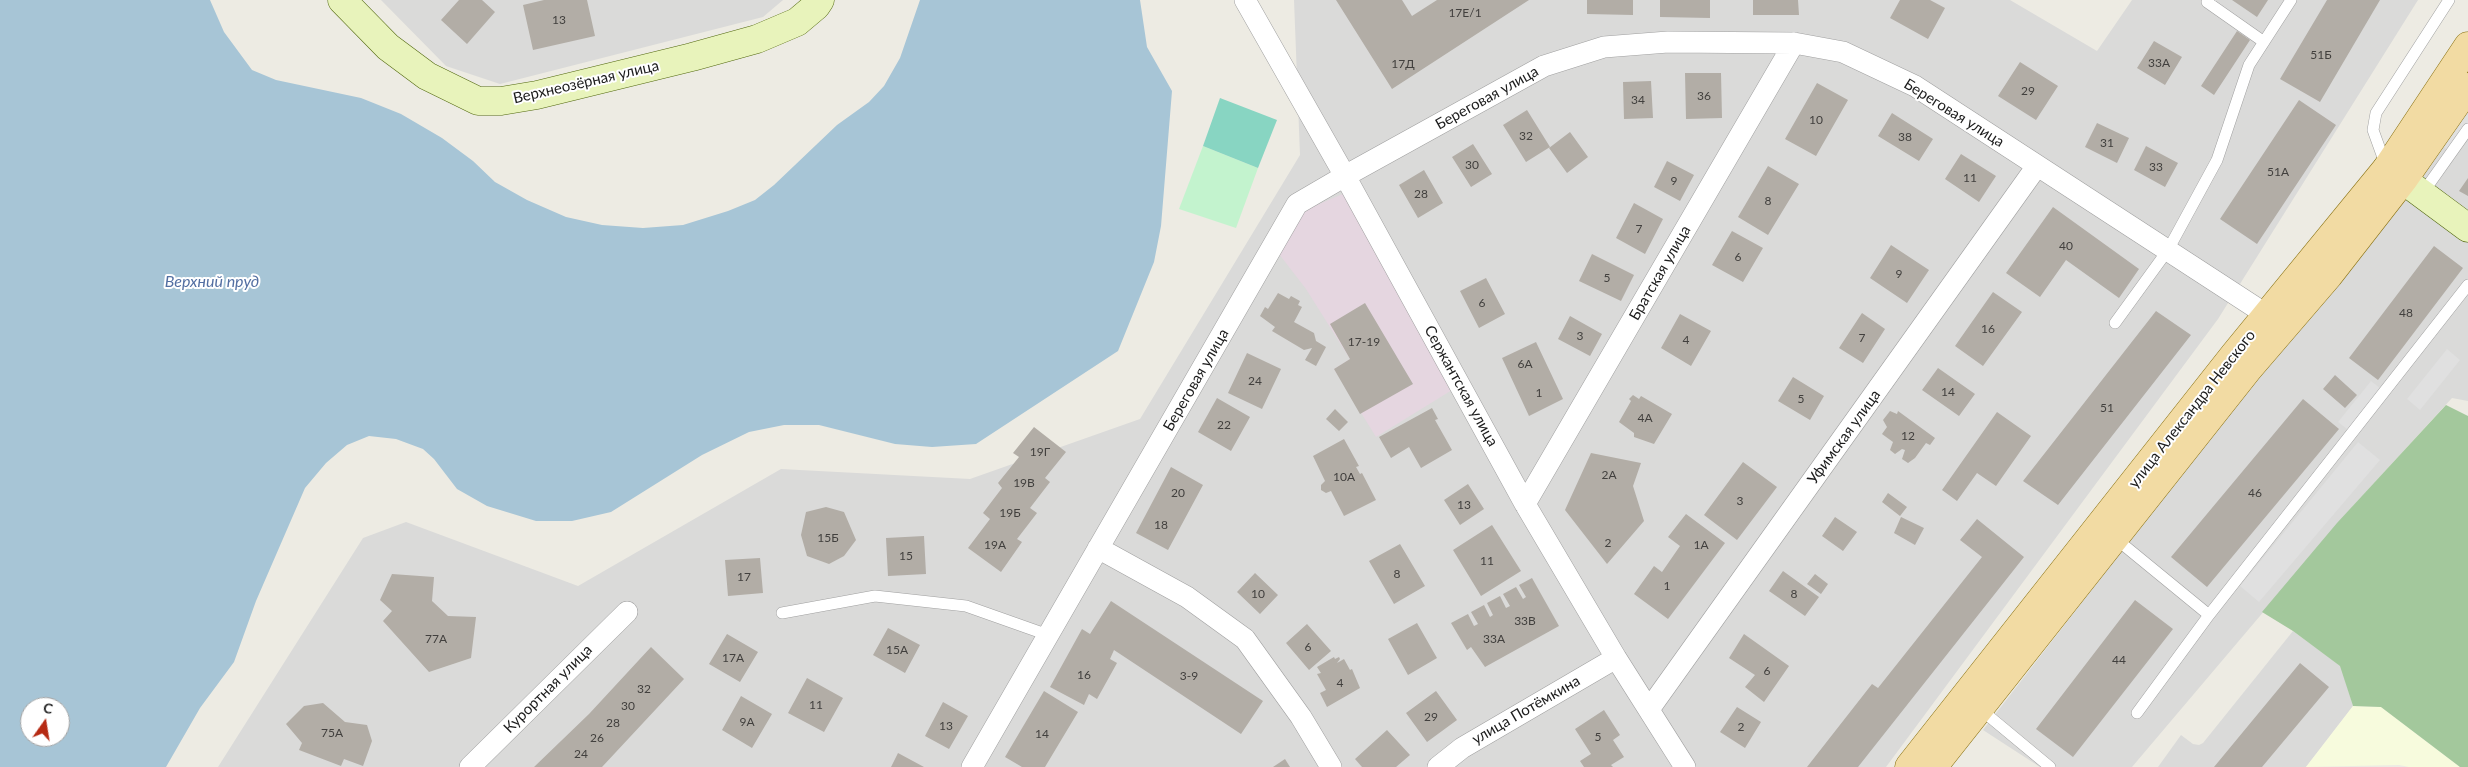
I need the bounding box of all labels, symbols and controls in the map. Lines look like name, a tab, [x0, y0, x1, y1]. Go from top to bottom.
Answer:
house number: 17Е/1	[1448, 6, 1482, 20]
house number: 13	[552, 13, 566, 27]
house number: 51Б	[2310, 48, 2332, 62]
street label: Верхнеозёрная улица	[511, 56, 661, 108]
house number: 33А	[2148, 56, 2170, 70]
house number: 17Д	[1391, 57, 1415, 71]
street label: Береговая улица	[1432, 62, 1542, 134]
street label: Береговая улица	[1900, 75, 2008, 151]
house number: 29	[2021, 84, 2035, 98]
house number: 36	[1697, 89, 1711, 103]
house number: 34	[1631, 93, 1645, 107]
house number: 10	[1809, 113, 1823, 127]
house number: 32	[1519, 129, 1533, 143]
house number: 38	[1898, 130, 1912, 144]
house number: 31	[2100, 136, 2114, 150]
house number: 30	[1465, 158, 1479, 172]
house number: 33	[2149, 160, 2163, 174]
house number: 51А	[2267, 165, 2289, 179]
house number: 11	[1963, 171, 1977, 185]
house number: 9	[1671, 174, 1677, 188]
house number: 28	[1414, 187, 1428, 201]
house number: 8	[1765, 194, 1771, 208]
street label: Братская улица	[1626, 222, 1694, 324]
house number: 7	[1636, 222, 1642, 236]
house number: 40	[2059, 239, 2073, 253]
house number: 6	[1735, 250, 1741, 264]
house number: 9	[1896, 267, 1902, 281]
house number: 5	[1604, 271, 1610, 285]
water label: Верхний пруд	[165, 272, 259, 292]
house number: 6	[1479, 296, 1485, 310]
house number: 48	[2399, 306, 2413, 320]
street label: Сержантская улица	[1420, 322, 1502, 450]
house number: 16	[1981, 322, 1995, 336]
street label: Береговая улица	[1159, 326, 1233, 434]
street label: улица Александра Невского	[2125, 327, 2259, 491]
house number: 3	[1577, 329, 1583, 343]
house number: 7	[1859, 331, 1865, 345]
house number: 4	[1683, 333, 1689, 347]
house number: 17-19	[1348, 335, 1380, 349]
house number: 6А	[1517, 357, 1533, 371]
house number: 24	[1248, 374, 1262, 388]
house number: 14	[1941, 385, 1955, 399]
house number: 1	[1536, 386, 1542, 400]
street label: Уфимская улица	[1804, 386, 1884, 488]
house number: 5	[1798, 392, 1804, 406]
house number: 51	[2100, 401, 2114, 415]
house number: 4А	[1637, 411, 1653, 425]
house number: 22	[1217, 418, 1231, 432]
house number: 12	[1901, 429, 1915, 443]
house number: 19Г	[1030, 445, 1050, 459]
house number: 2А	[1601, 468, 1617, 482]
house number: 10А	[1333, 470, 1355, 484]
house number: 19В	[1013, 476, 1035, 490]
house number: 20	[1171, 486, 1185, 500]
house number: 46	[2248, 486, 2262, 500]
house number: 3	[1737, 494, 1743, 508]
house number: 13	[1457, 498, 1471, 512]
house number: 19Б	[999, 506, 1021, 520]
house number: 18	[1154, 518, 1168, 532]
house number: 15Б	[817, 531, 839, 545]
house number: 2	[1605, 536, 1611, 550]
house number: 19А	[984, 538, 1006, 552]
house number: 1А	[1693, 538, 1709, 552]
house number: 15	[899, 549, 913, 563]
house number: 11	[1480, 554, 1494, 568]
house number: 8	[1394, 567, 1400, 581]
house number: 17	[737, 570, 751, 584]
house number: 1	[1664, 579, 1670, 593]
house number: 10	[1251, 587, 1265, 601]
house number: 8	[1791, 587, 1797, 601]
house number: 33В	[1514, 614, 1536, 628]
house number: 77А	[425, 632, 447, 646]
house number: 33А	[1483, 632, 1505, 646]
house number: 6	[1305, 640, 1311, 654]
street label: Курортная улица	[500, 641, 596, 737]
house number: 15А	[886, 643, 908, 657]
house number: 17А	[722, 651, 744, 665]
house number: 44	[2112, 653, 2126, 667]
house number: 6	[1764, 664, 1770, 678]
house number: 16	[1077, 668, 1091, 682]
house number: 3-9	[1180, 669, 1198, 683]
street label: улица Потёмкина	[1469, 672, 1583, 748]
house number: 4	[1337, 676, 1343, 690]
house number: 32	[637, 682, 651, 696]
north arrow	[20, 697, 70, 747]
house number: 11	[809, 698, 823, 712]
text: С	[42, 699, 55, 717]
house number: 30	[621, 699, 635, 713]
house number: 29	[1424, 710, 1438, 724]
house number: 9А	[739, 715, 755, 729]
house number: 28	[606, 716, 620, 730]
house number: 13	[939, 719, 953, 733]
house number: 2	[1738, 720, 1744, 734]
house number: 75А	[321, 726, 343, 740]
house number: 14	[1035, 727, 1049, 741]
house number: 5	[1595, 730, 1601, 744]
house number: 26	[590, 731, 604, 745]
house number: 24	[574, 747, 588, 761]

